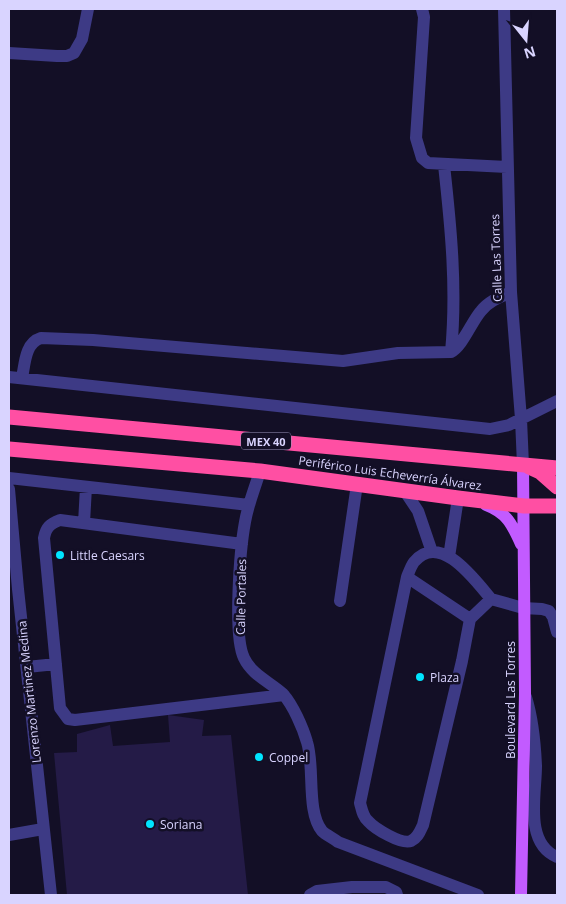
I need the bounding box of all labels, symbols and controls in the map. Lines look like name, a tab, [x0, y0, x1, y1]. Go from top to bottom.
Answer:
north arrow	[501, 15, 551, 65]
text: N	[522, 42, 538, 64]
street label: Calle Las Torres	[486, 213, 506, 302]
road number: MEX 40	[241, 432, 291, 450]
street label: Periférico Luis Echeverría Álvarez	[297, 452, 483, 494]
place label: Little Caesars	[70, 547, 145, 564]
marker: Little Caesars	[54, 549, 66, 561]
street label: Calle Portales	[232, 559, 250, 635]
street label: Lorenzo Martinez Medina	[13, 620, 45, 764]
street label: Boulevard Las Torres	[502, 641, 519, 759]
place label: Plaza	[430, 669, 459, 686]
marker: Plaza	[414, 671, 426, 683]
place label: Coppel	[269, 749, 308, 766]
marker: Coppel	[253, 751, 265, 763]
place label: Soriana	[160, 816, 202, 833]
marker: Soriana	[144, 818, 156, 830]

